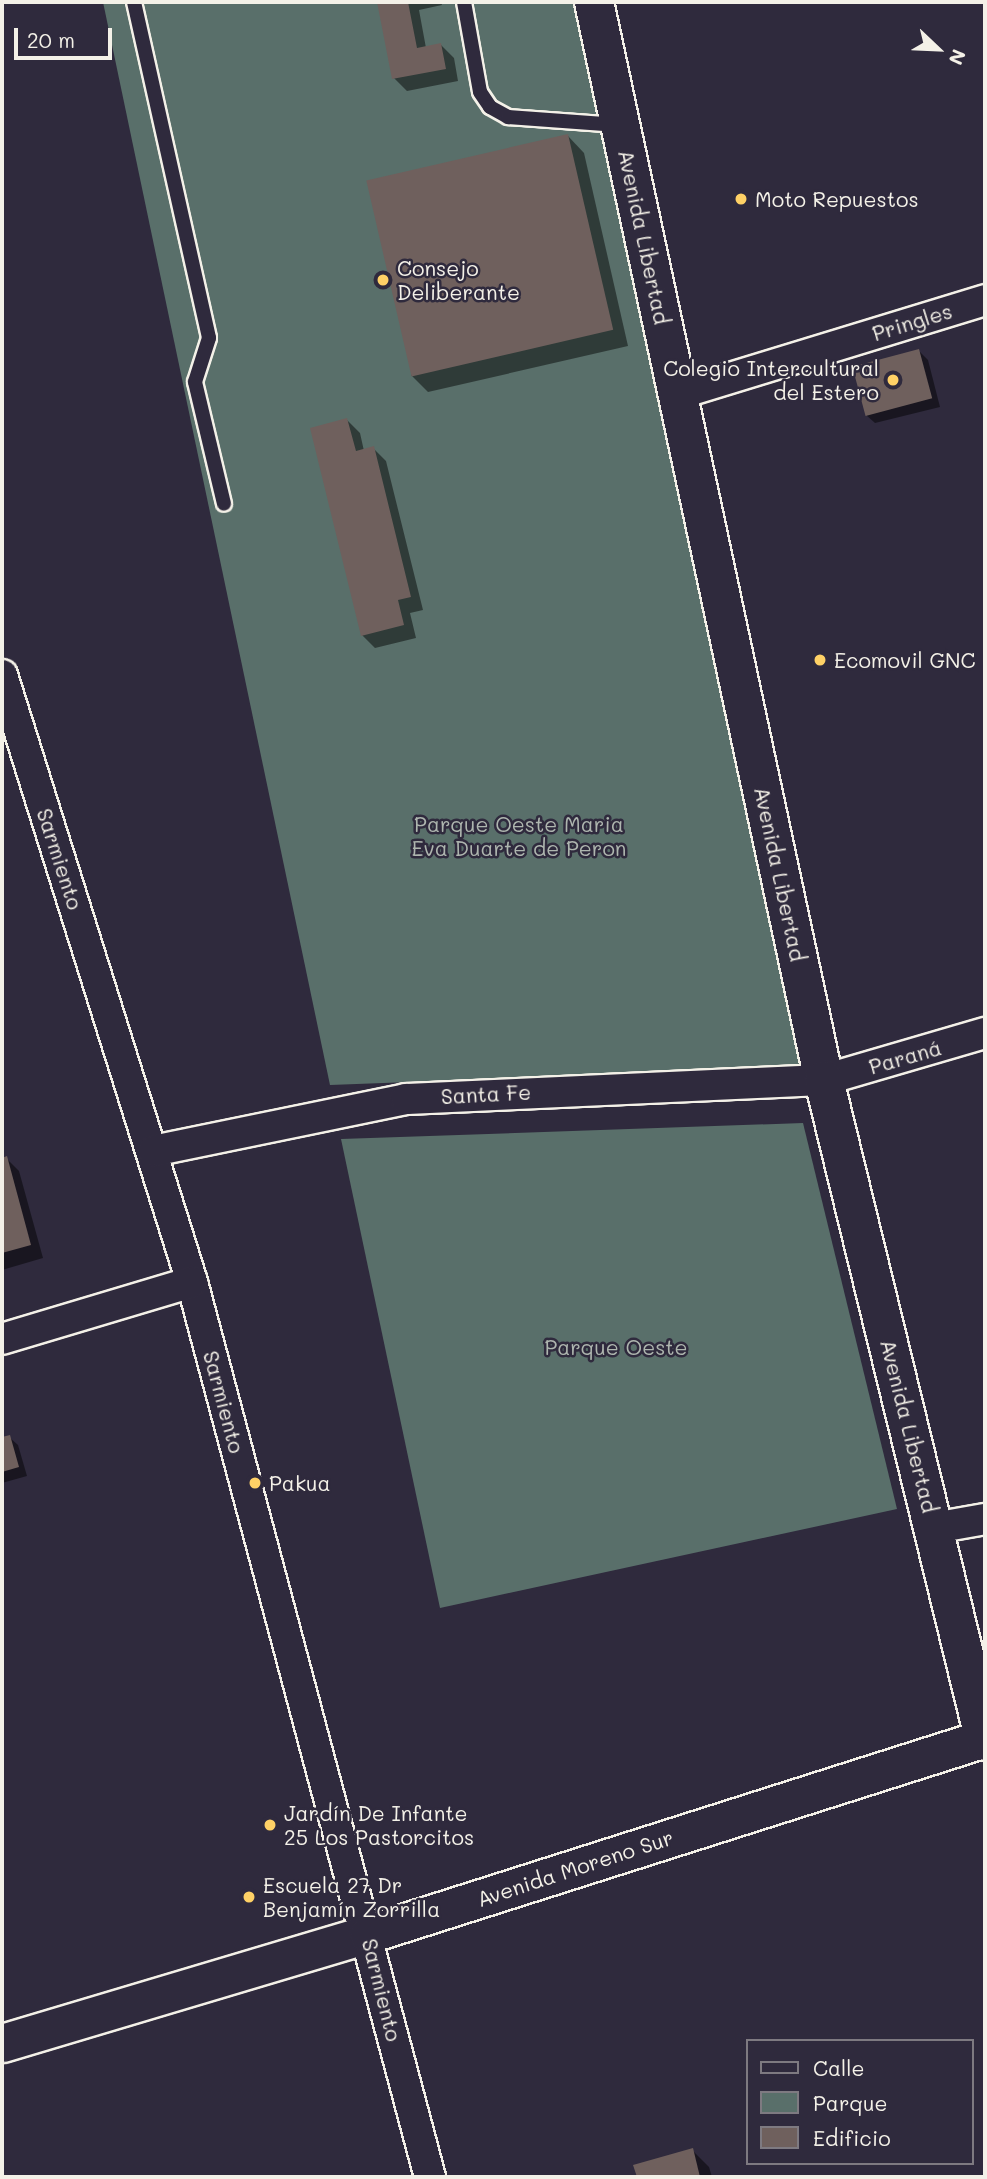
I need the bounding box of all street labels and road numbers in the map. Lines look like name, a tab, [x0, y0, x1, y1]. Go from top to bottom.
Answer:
street label: Avenida Libertad	[613, 147, 675, 327]
street label: Pringles	[869, 298, 955, 346]
street label: Avenida Libertad	[749, 784, 811, 964]
street label: Sarmiento	[32, 805, 88, 913]
street label: Paraná	[866, 1035, 944, 1079]
street label: Santa Fe	[440, 1079, 532, 1109]
street label: Avenida Libertad	[875, 1337, 943, 1515]
street label: Sarmiento	[198, 1348, 250, 1456]
street label: Avenida Moreno Sur	[474, 1824, 676, 1912]
street label: Sarmiento	[357, 1936, 407, 2044]

